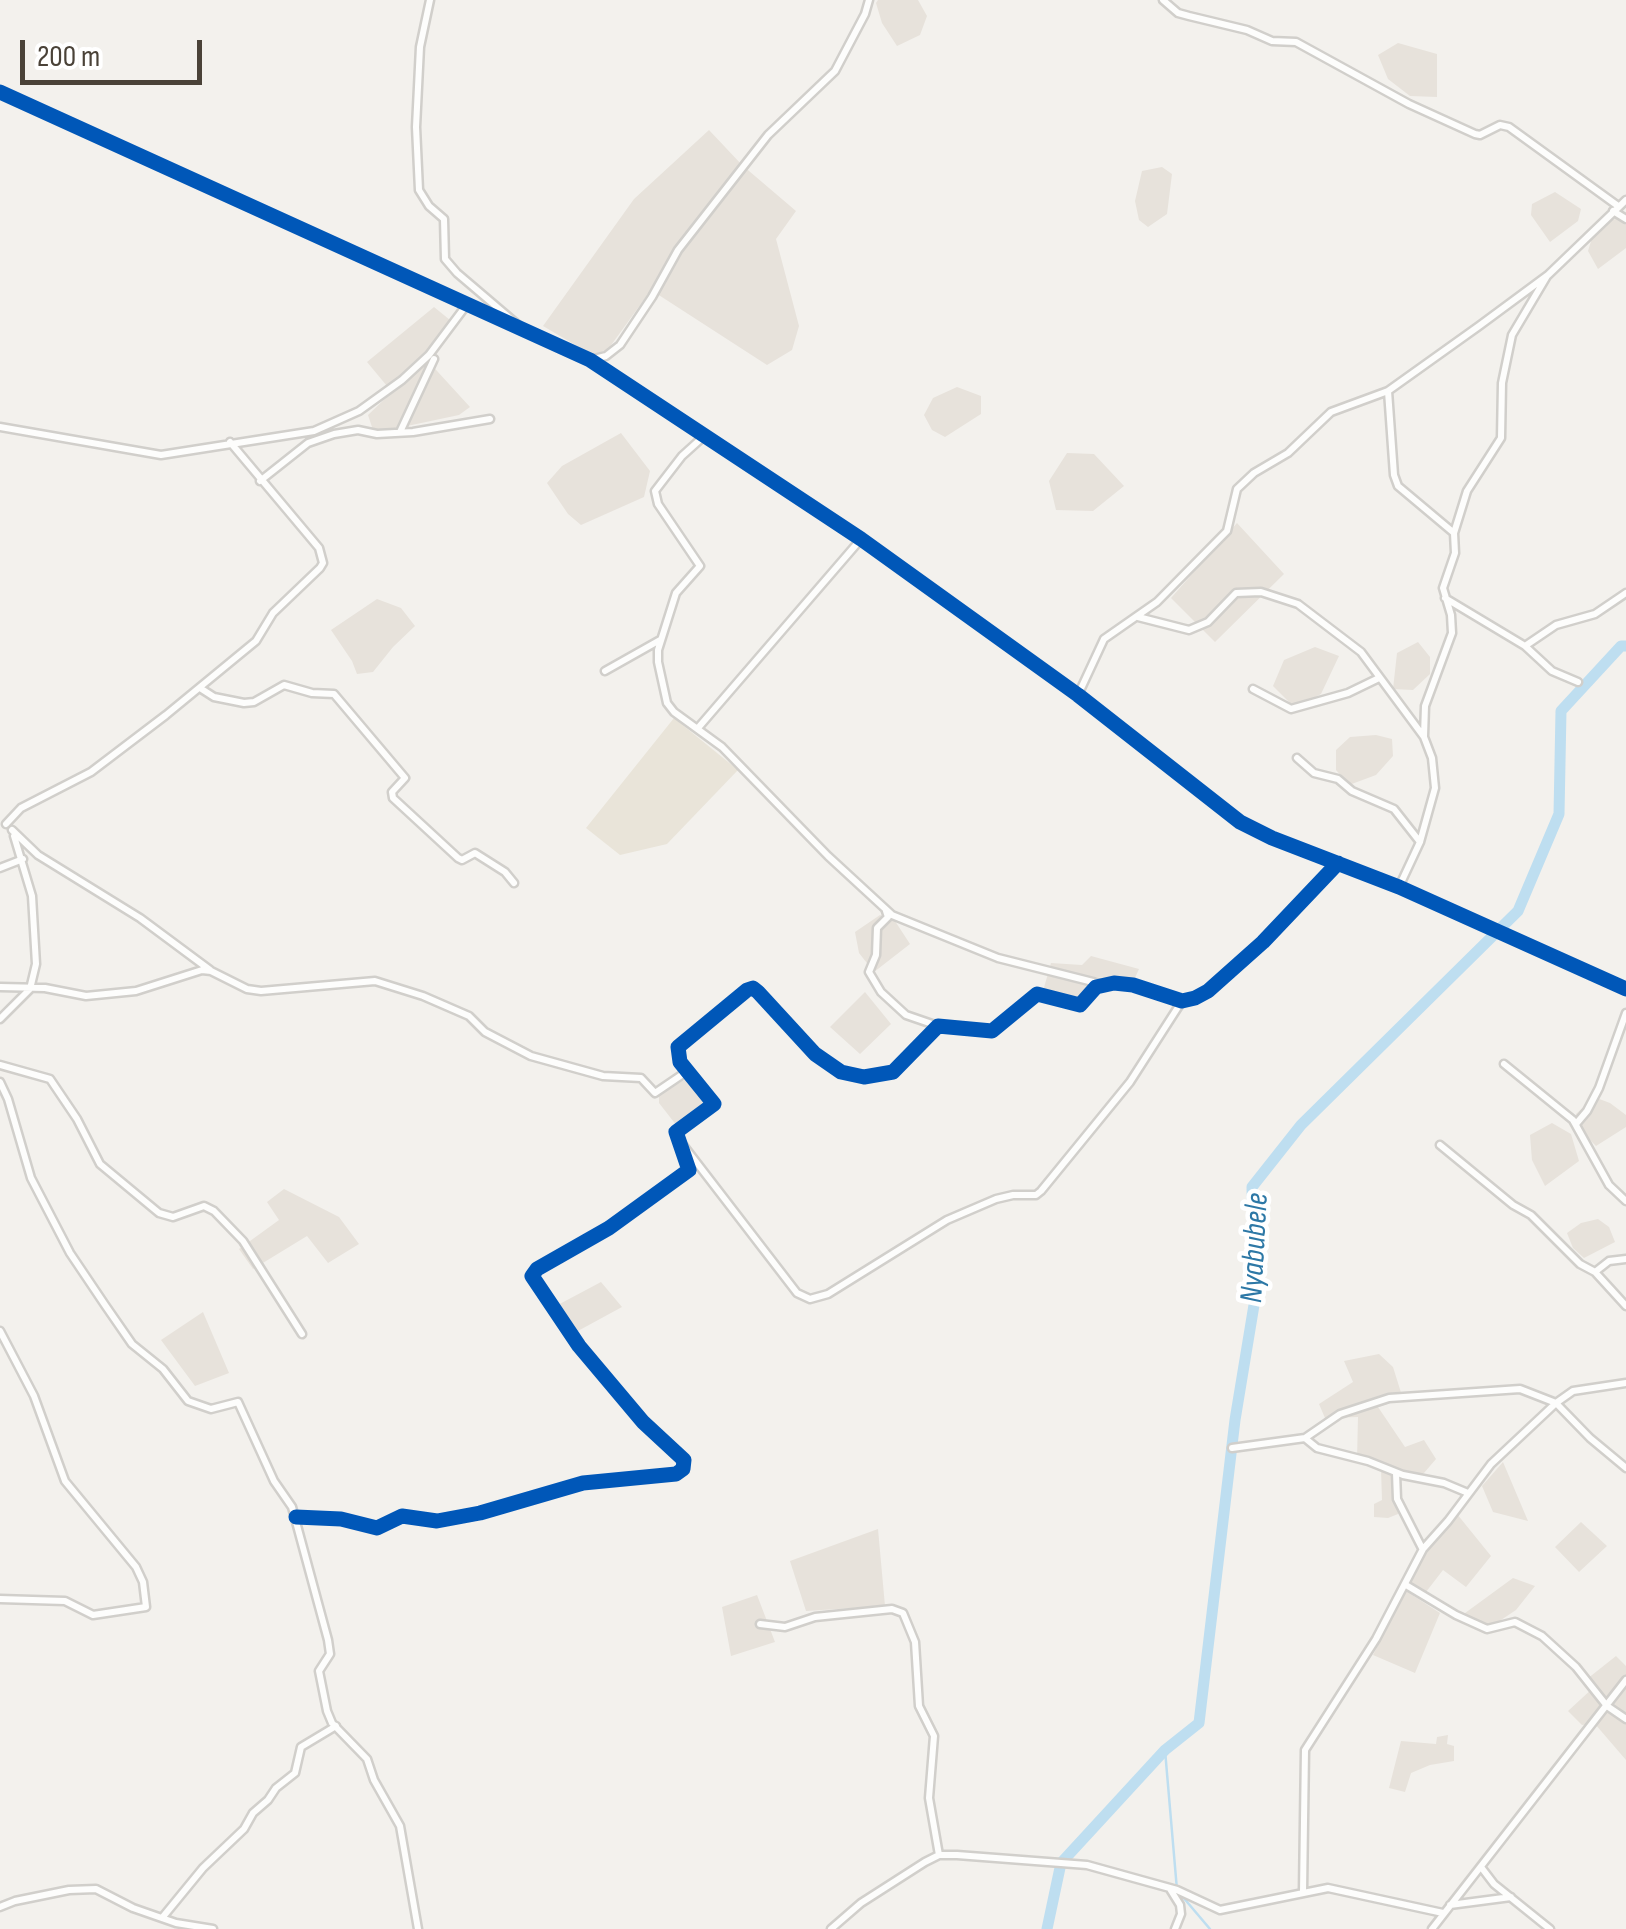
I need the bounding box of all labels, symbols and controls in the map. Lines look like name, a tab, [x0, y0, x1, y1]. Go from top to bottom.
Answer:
scale bar	[25, 20, 208, 82]
text: 200 m	[37, 39, 100, 75]
water label: Nyabubele	[1234, 1192, 1278, 1304]

